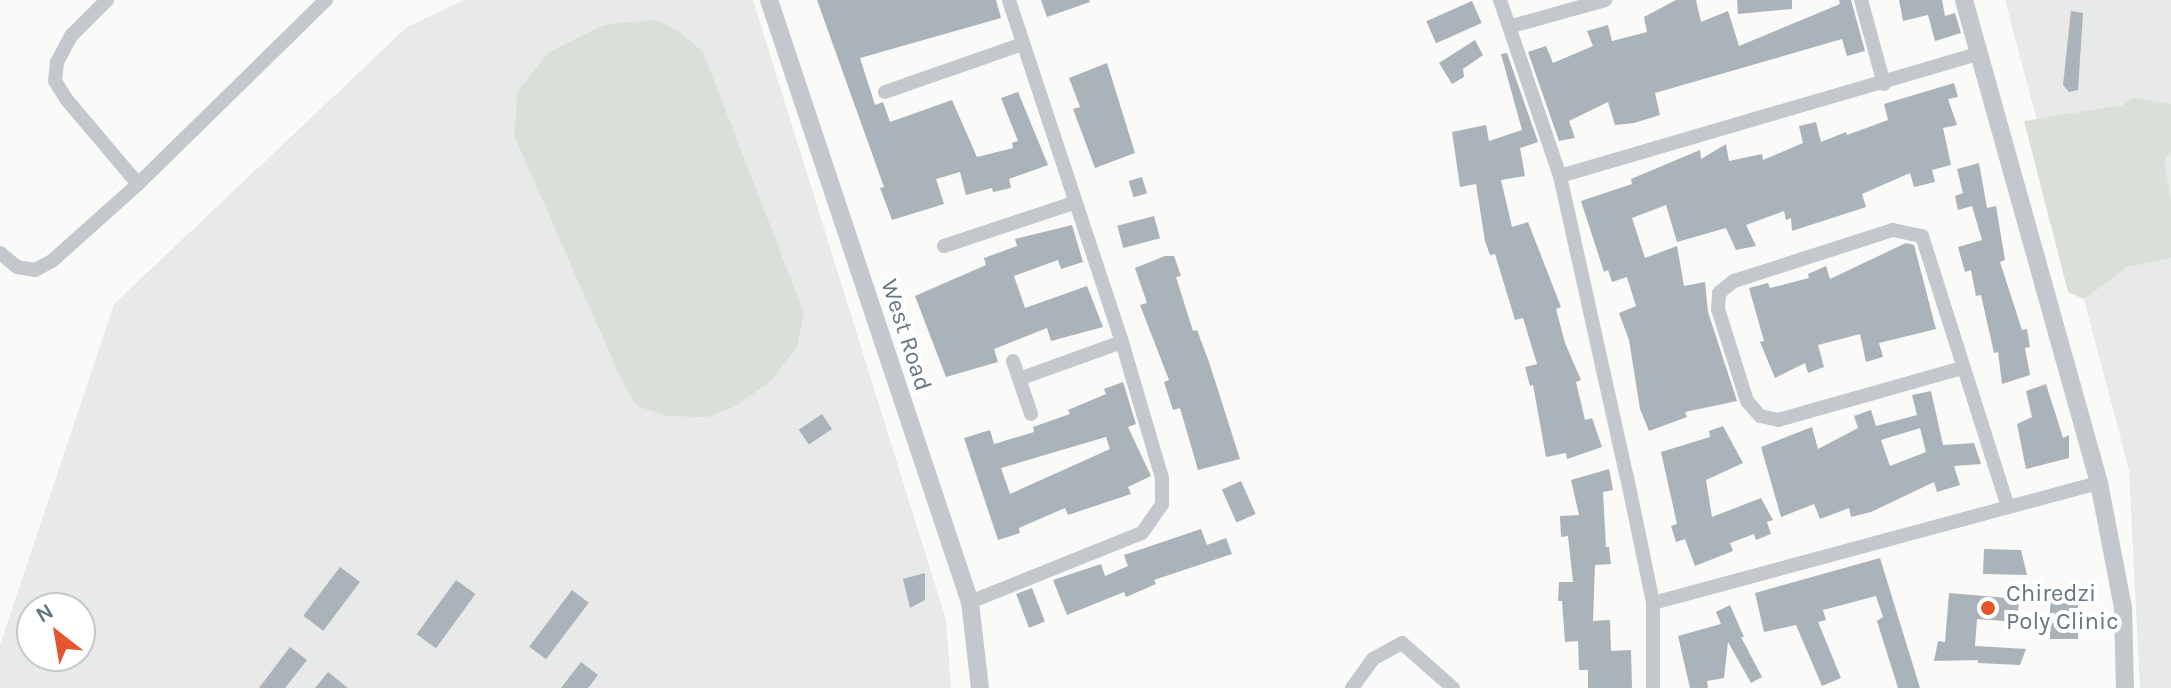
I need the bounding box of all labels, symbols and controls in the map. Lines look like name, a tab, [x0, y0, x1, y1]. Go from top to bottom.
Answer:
street label: West Road	[874, 276, 938, 394]
place label: Chiredzi Poly Clinic	[2006, 580, 2119, 636]
north arrow	[16, 592, 96, 672]
marker: Chiredzi Poly Clinic	[1977, 597, 1999, 619]
text: N	[31, 598, 58, 628]

